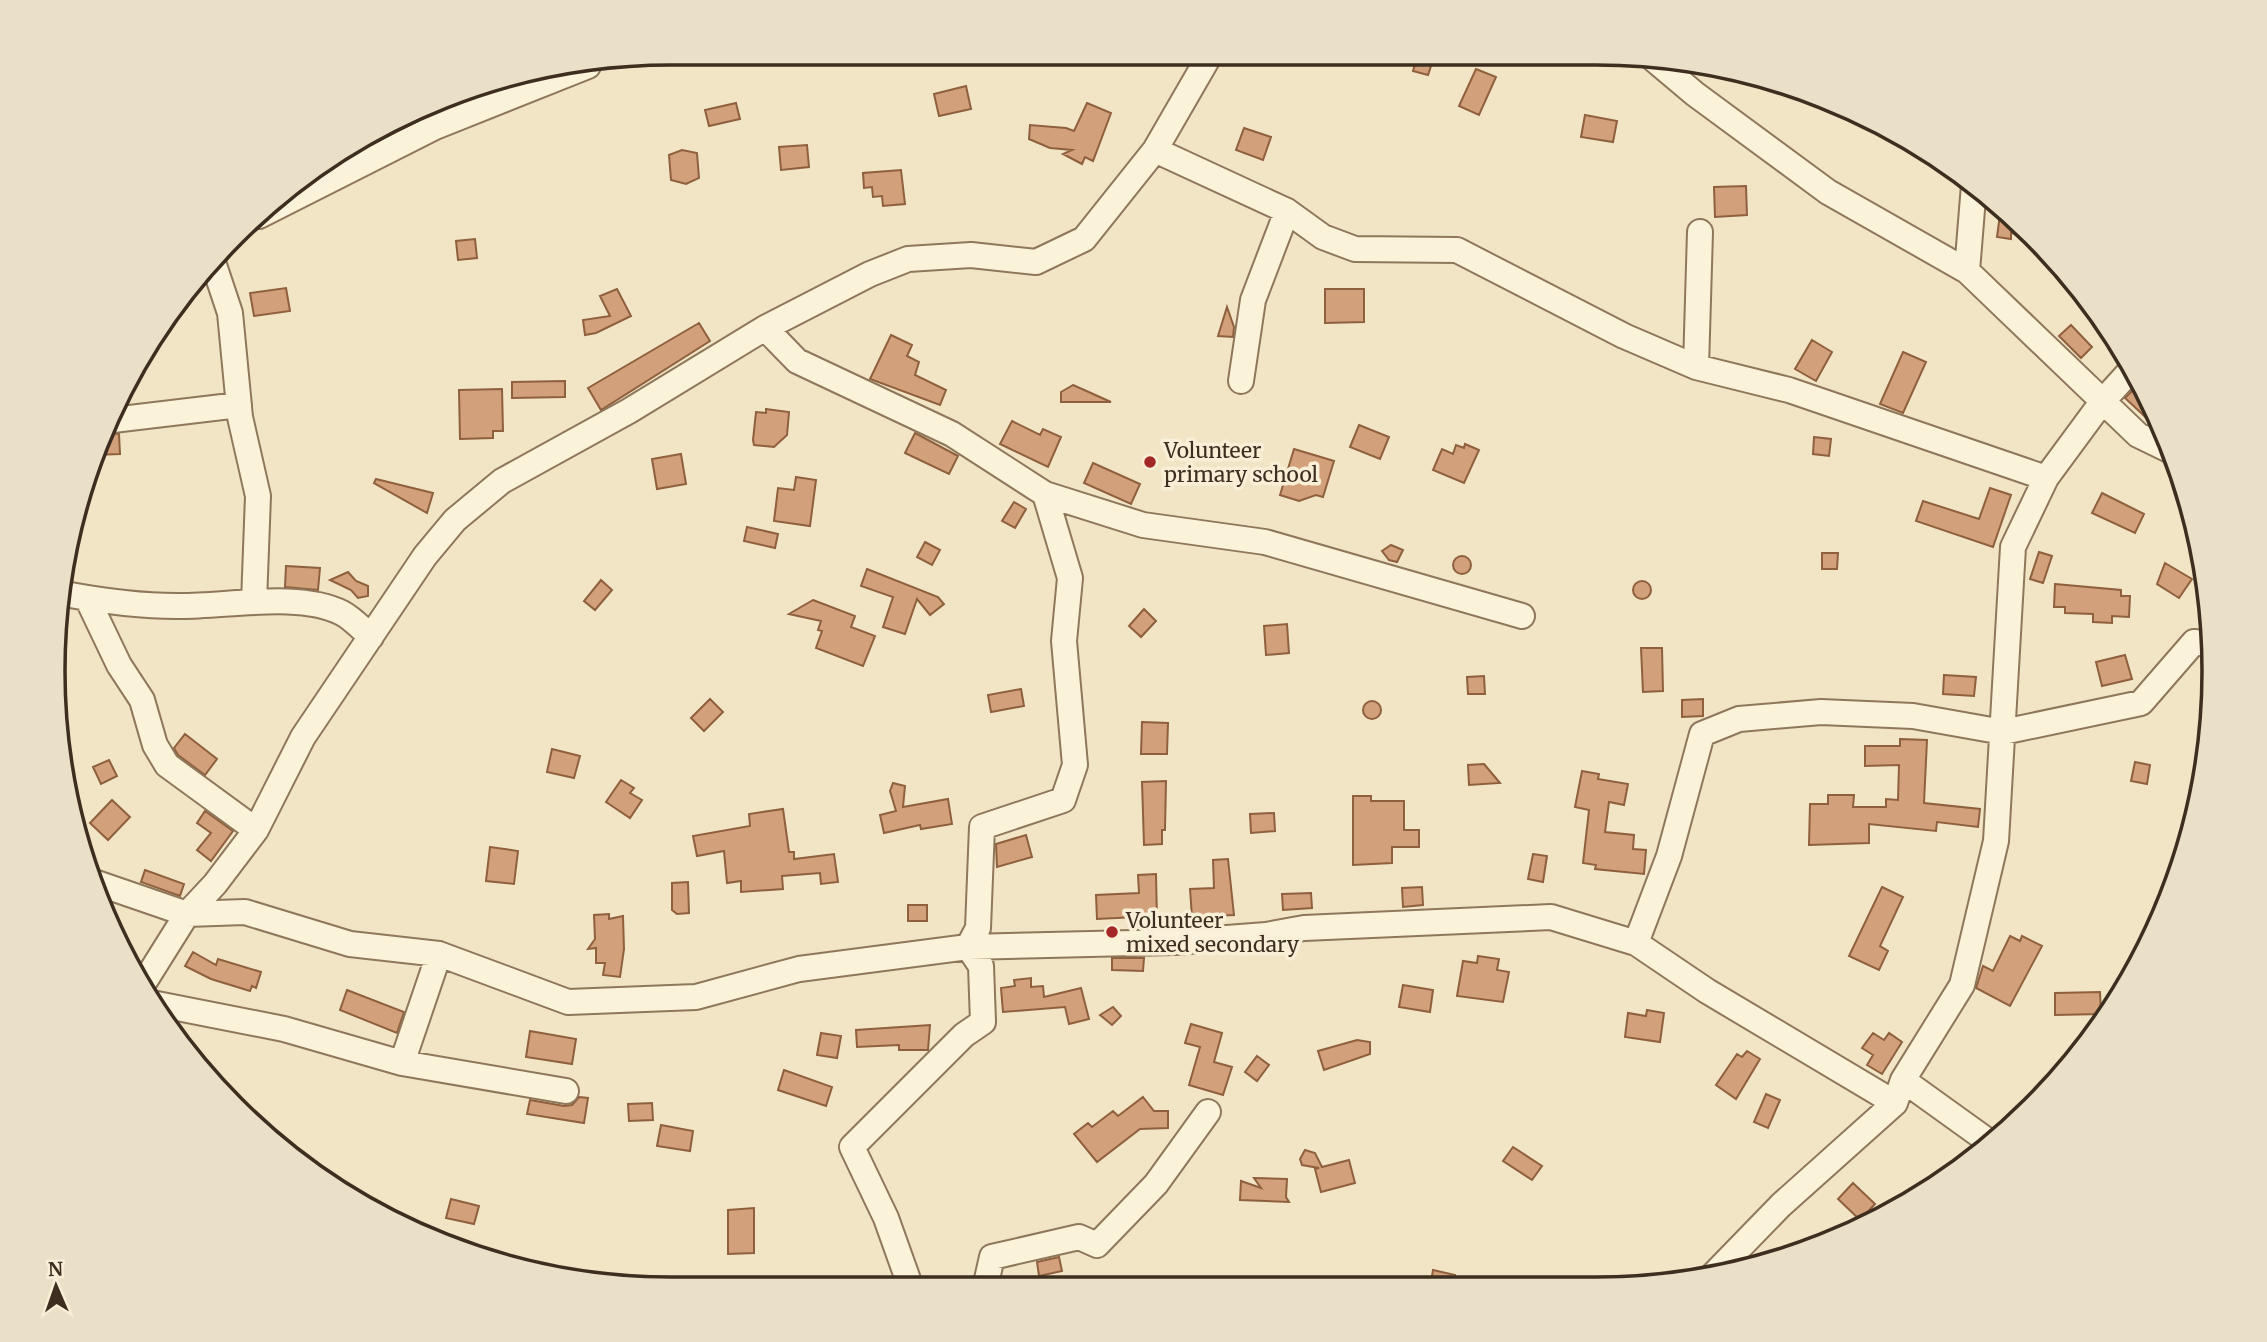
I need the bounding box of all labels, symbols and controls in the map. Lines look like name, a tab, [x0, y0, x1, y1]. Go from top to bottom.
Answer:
place label: Volunteer primary school	[1163, 437, 1319, 488]
marker: Volunteer primary school	[1142, 454, 1158, 470]
place label: Volunteer mixed secondary	[1125, 907, 1300, 958]
marker: Volunteer mixed secondary	[1104, 924, 1120, 940]
north arrow	[21, 1251, 91, 1321]
text: N	[47, 1257, 63, 1281]

